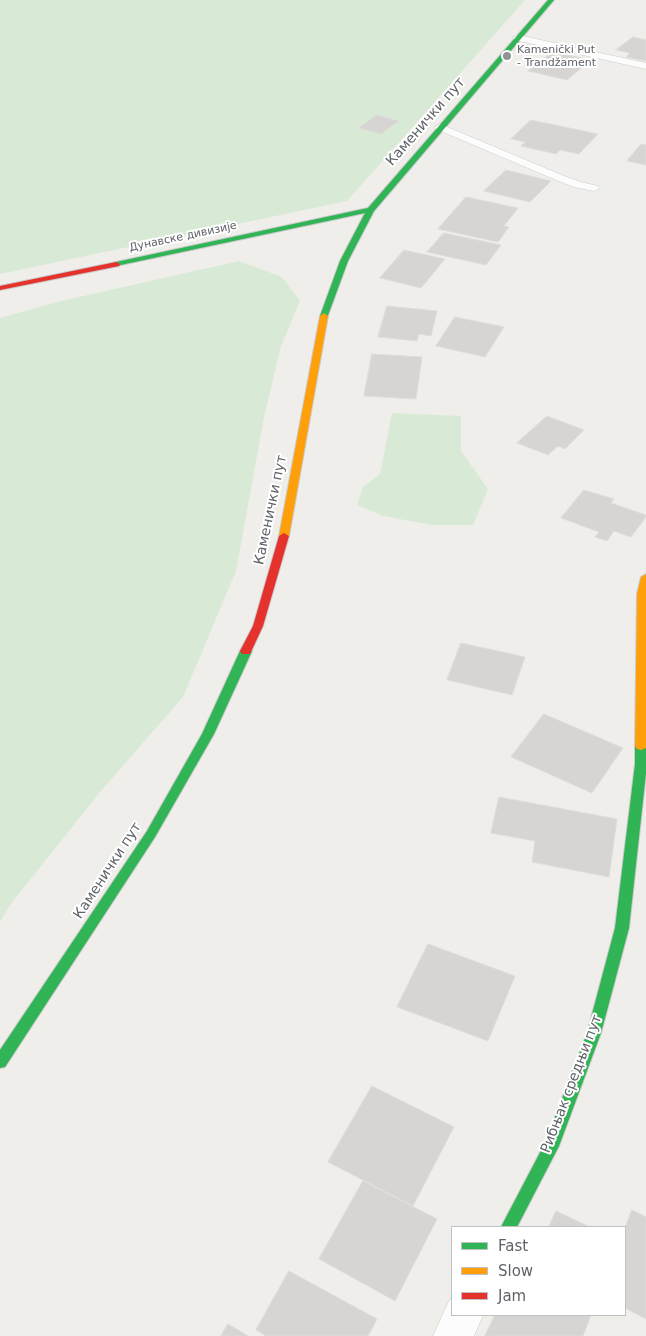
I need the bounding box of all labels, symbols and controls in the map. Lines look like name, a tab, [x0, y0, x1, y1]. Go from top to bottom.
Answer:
place label: Kamenički Put - Trandžament	[517, 43, 596, 69]
marker: Kamenički Put - Trandžament	[501, 50, 513, 62]
street label: Каменички пут	[383, 74, 469, 170]
street label: Дунавске дивизије	[128, 219, 238, 255]
street label: Каменички пут	[251, 454, 291, 566]
street label: Каменички пут	[71, 820, 145, 922]
street label: Рибњак средњи пут	[538, 1012, 606, 1156]
legend	[451, 1226, 626, 1316]
text: Fast	[498, 1237, 528, 1255]
text: Slow	[498, 1262, 533, 1280]
text: Jam	[498, 1287, 526, 1305]

